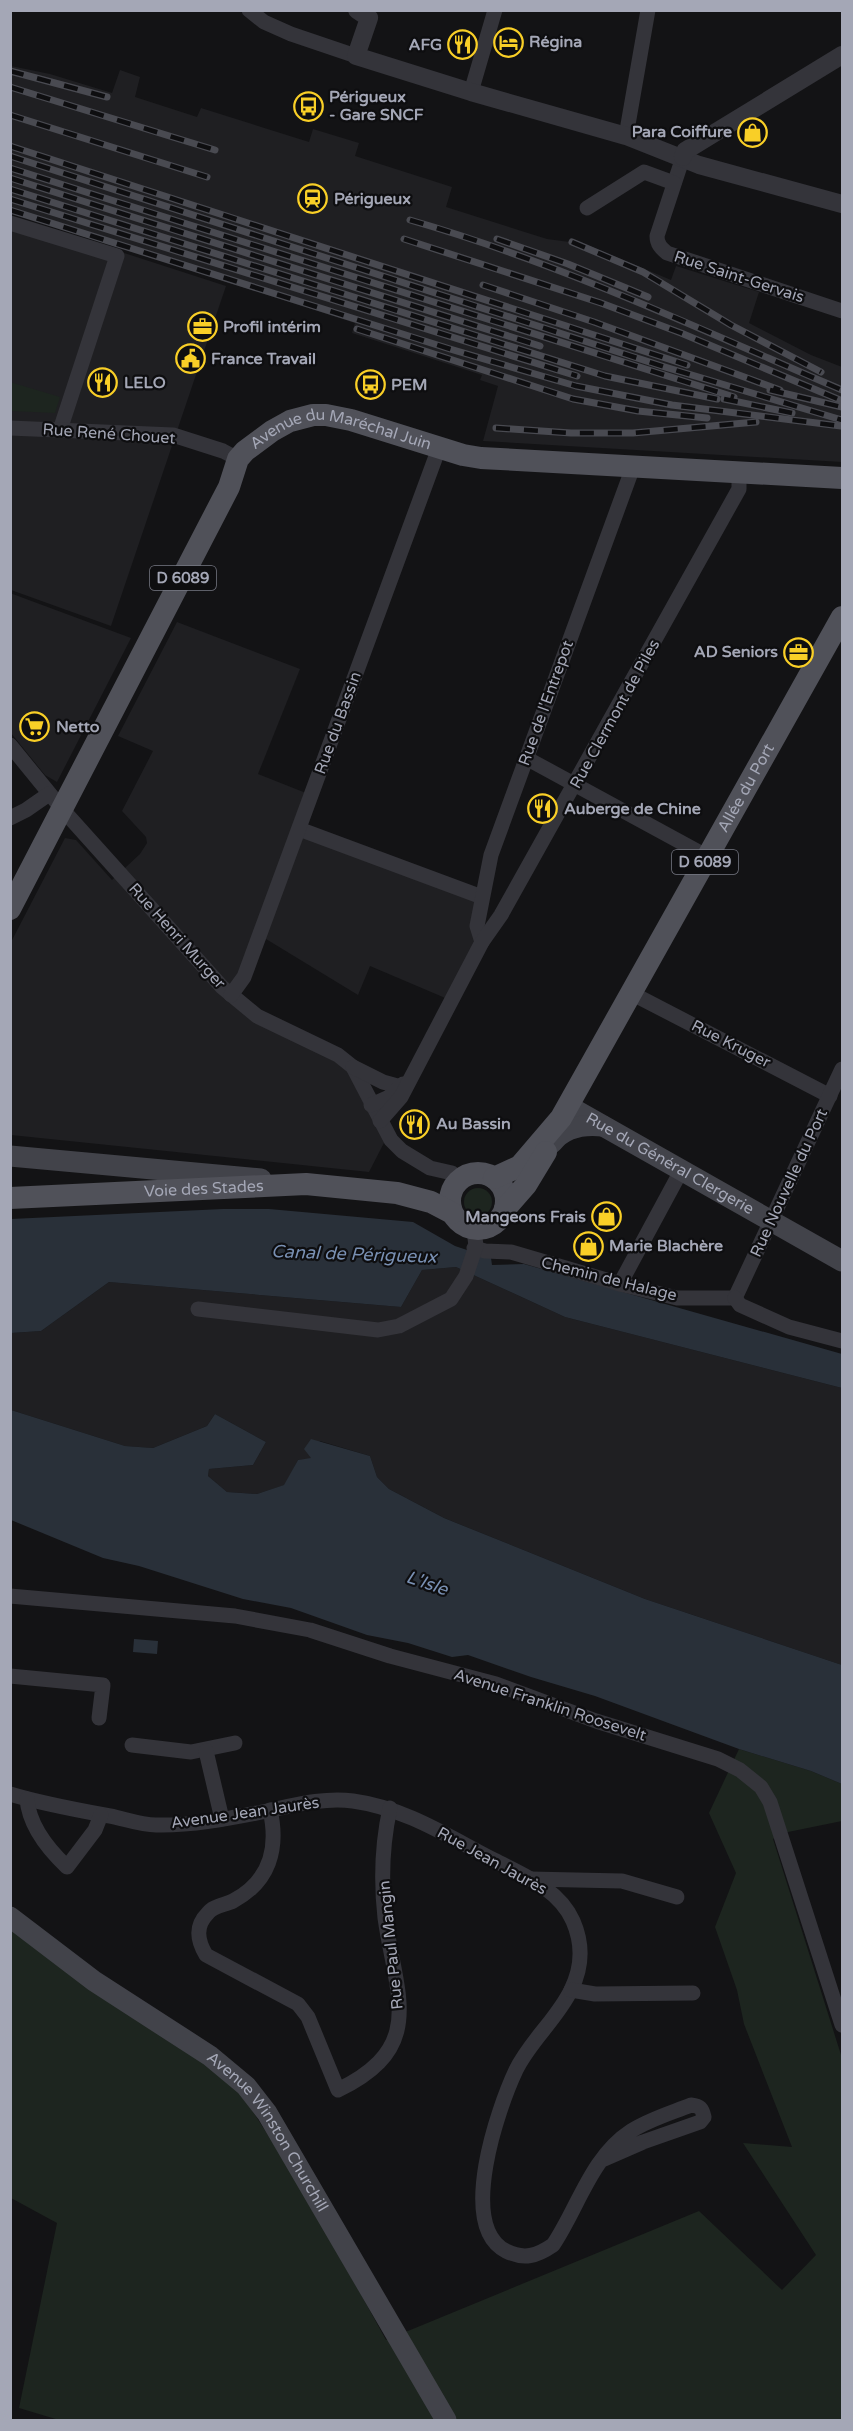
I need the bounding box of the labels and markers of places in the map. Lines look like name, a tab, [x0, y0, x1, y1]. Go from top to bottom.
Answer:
hotel icon: Régina	[492, 26, 524, 58]
restaurant icon: AFG	[447, 29, 479, 61]
place label: Régina	[529, 32, 582, 52]
place label: AFG	[409, 35, 442, 55]
place label: Périgueux - Gare SNCF	[329, 87, 424, 125]
bus stop icon: Périgueux - Gare SNCF	[292, 90, 324, 122]
shop icon: Para Coiffure	[737, 116, 769, 148]
place label: Para Coiffure	[632, 122, 732, 142]
station icon: Périgueux	[297, 183, 329, 215]
place label: Périgueux	[334, 189, 411, 209]
office icon: Profil intérim	[186, 311, 218, 343]
place label: Profil intérim	[223, 317, 321, 337]
public building icon: France Travail	[174, 343, 206, 375]
place label: France Travail	[211, 349, 316, 369]
restaurant icon: LELO	[87, 367, 119, 399]
bus stop icon: PEM	[354, 369, 386, 401]
place label: LELO	[124, 373, 166, 393]
place label: PEM	[391, 375, 427, 395]
office icon: AD Seniors	[783, 636, 815, 668]
place label: AD Seniors	[694, 642, 778, 662]
supermarket icon: Netto	[19, 711, 51, 743]
place label: Netto	[56, 717, 100, 737]
restaurant icon: Auberge de Chine	[527, 793, 559, 825]
place label: Auberge de Chine	[564, 799, 701, 819]
restaurant icon: Au Bassin	[399, 1108, 431, 1140]
place label: Au Bassin	[436, 1114, 511, 1134]
shop icon: Mangeons Frais	[591, 1201, 623, 1233]
place label: Mangeons Frais	[465, 1207, 586, 1227]
shop icon: Marie Blachère	[572, 1230, 604, 1262]
place label: Marie Blachère	[609, 1236, 723, 1256]

